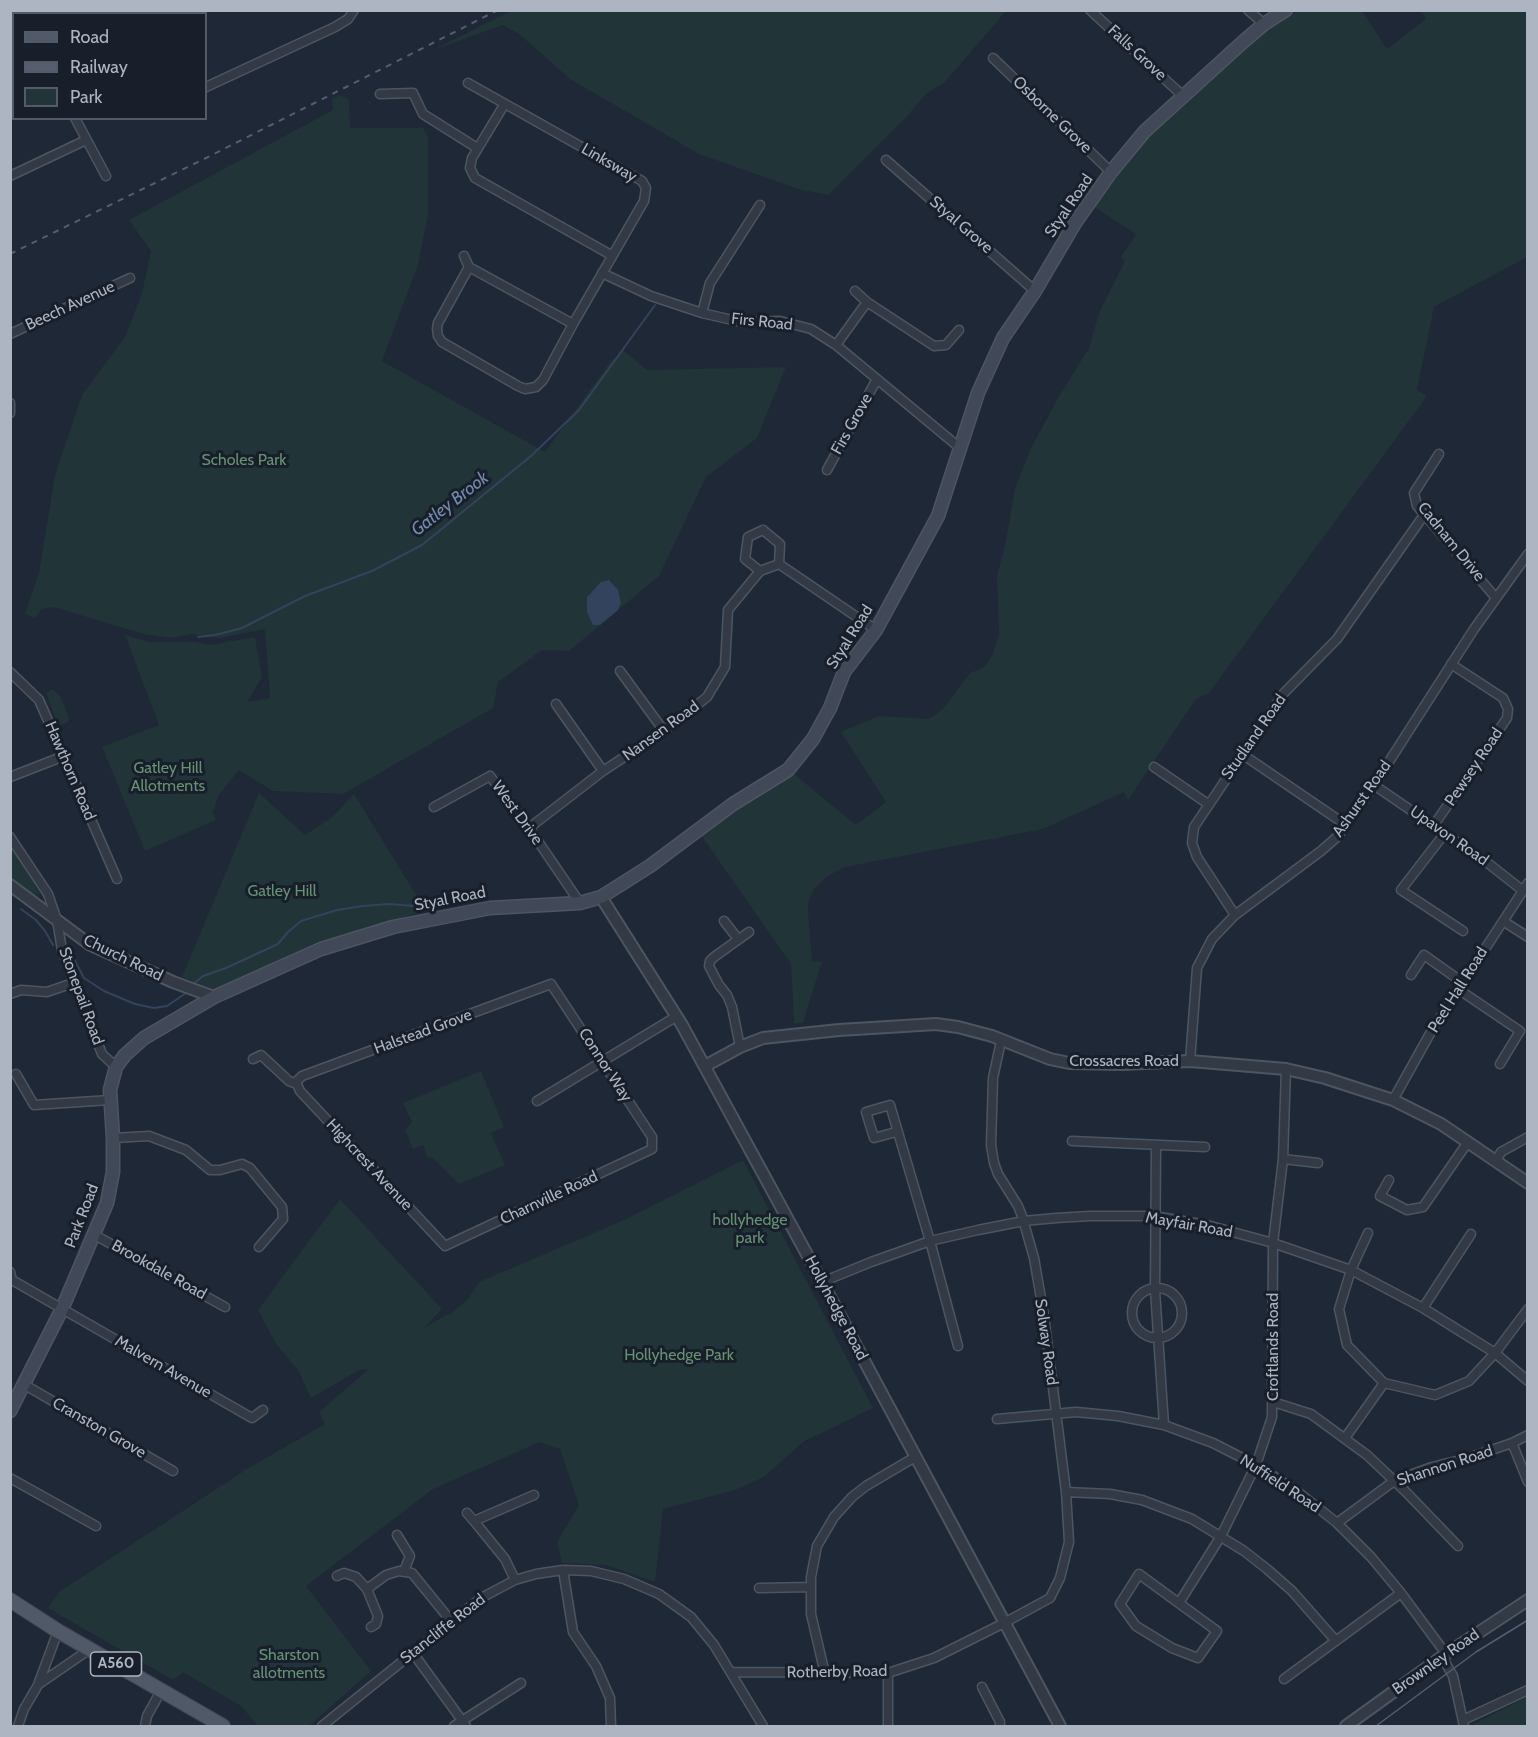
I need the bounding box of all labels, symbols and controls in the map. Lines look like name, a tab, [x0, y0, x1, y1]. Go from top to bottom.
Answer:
legend	[12, 12, 207, 120]
street label: Falls Grove	[1104, 21, 1170, 85]
text: Road	[70, 26, 109, 48]
text: Railway	[70, 56, 128, 78]
street label: Osborne Grove	[1009, 73, 1095, 157]
text: Park	[70, 86, 102, 108]
street label: Linksway	[578, 139, 640, 187]
street label: Styal Road	[1041, 171, 1097, 241]
street label: Styal Grove	[925, 192, 997, 258]
street label: Beech Avenue	[22, 277, 118, 335]
street label: Firs Road	[730, 309, 794, 335]
street label: Firs Grove	[827, 390, 877, 458]
park label: Scholes Park	[201, 450, 287, 470]
water label: Gatley Brook	[407, 467, 493, 541]
street label: Cadnam Drive	[1413, 498, 1489, 586]
street label: Styal Road	[823, 601, 877, 673]
street label: Studland Road	[1218, 691, 1290, 783]
street label: Nansen Road	[619, 697, 703, 765]
street label: Hawthorn Road	[41, 719, 99, 823]
street label: Pewsey Road	[1441, 724, 1507, 810]
street label: Ashurst Road	[1329, 757, 1395, 841]
park label: Gatley Hill Allotments	[131, 758, 205, 796]
street label: West Drive	[487, 777, 547, 849]
street label: Upavon Road	[1406, 802, 1492, 870]
park label: Gatley Hill	[247, 881, 317, 901]
street label: Styal Road	[413, 883, 487, 915]
street label: Church Road	[80, 931, 166, 985]
street label: Peel Hall Road	[1424, 944, 1492, 1036]
street label: Stonepail Road	[54, 945, 108, 1047]
street label: Halstead Grove	[371, 1005, 475, 1059]
street label: Connor Way	[574, 1025, 636, 1105]
street label: Crossacres Road	[1069, 1051, 1179, 1071]
street label: Highcrest Avenue	[322, 1115, 416, 1215]
street label: Charnville Road	[497, 1167, 601, 1229]
street label: Park Road	[61, 1181, 103, 1251]
street label: Mayfair Road	[1144, 1208, 1234, 1242]
park label: hollyhedge park	[713, 1210, 787, 1248]
street label: Brookdale Road	[108, 1236, 210, 1304]
street label: Hollyhedge Road	[800, 1252, 872, 1364]
street label: Croftlands Road	[1263, 1293, 1283, 1401]
street label: Solway Road	[1030, 1298, 1062, 1386]
street label: Malvern Avenue	[111, 1332, 215, 1402]
park label: Hollyhedge Park	[624, 1345, 734, 1365]
street label: Cranston Grove	[49, 1394, 149, 1462]
street label: Shannon Road	[1395, 1441, 1495, 1491]
street label: Nuffield Road	[1236, 1451, 1324, 1517]
street label: Stancliffe Road	[397, 1590, 489, 1668]
street label: Brownley Road	[1389, 1625, 1483, 1699]
park label: Sharston allotments	[253, 1645, 325, 1683]
road number: A560	[90, 1652, 142, 1676]
street label: Rotherby Road	[787, 1662, 887, 1682]

